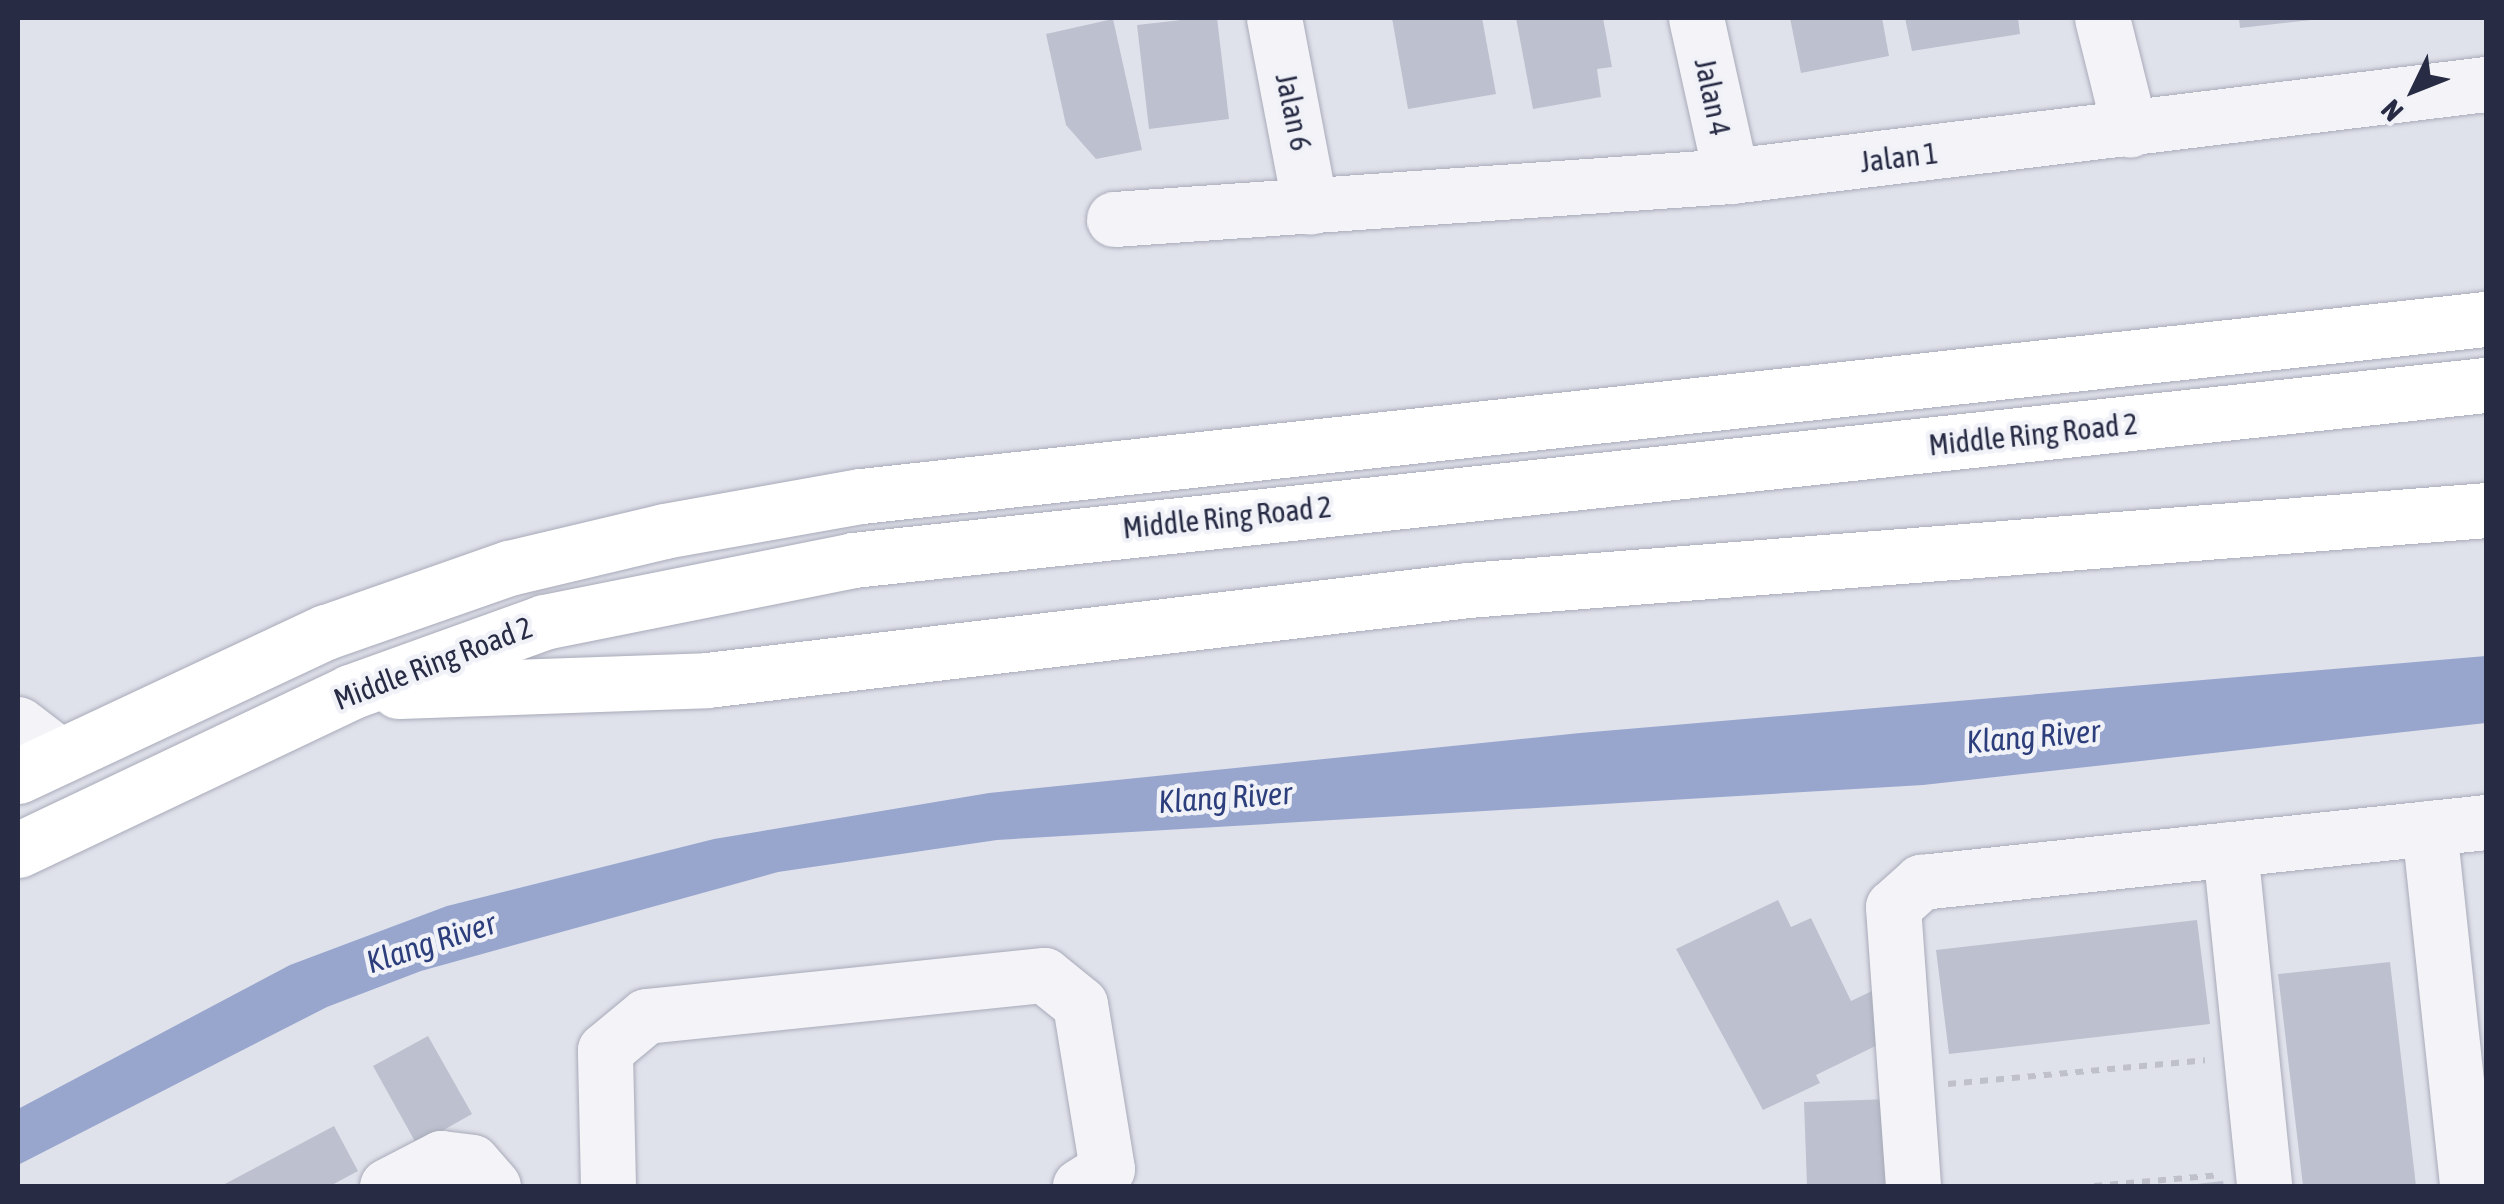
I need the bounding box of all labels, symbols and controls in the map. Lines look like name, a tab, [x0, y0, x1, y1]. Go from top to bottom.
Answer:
north arrow	[2364, 40, 2464, 140]
street label: Jalan 4	[1687, 55, 1739, 139]
street label: Jalan 6	[1268, 70, 1320, 154]
text: N	[2375, 94, 2409, 127]
street label: Jalan 1	[1858, 134, 1940, 180]
street label: Middle Ring Road 2	[1927, 405, 2139, 463]
street label: Middle Ring Road 2	[1121, 488, 1333, 546]
street label: Middle Ring Road 2	[329, 609, 537, 717]
water label: Klang River	[1965, 712, 2101, 762]
water label: Klang River	[1157, 774, 1293, 822]
water label: Klang River	[361, 904, 501, 982]

